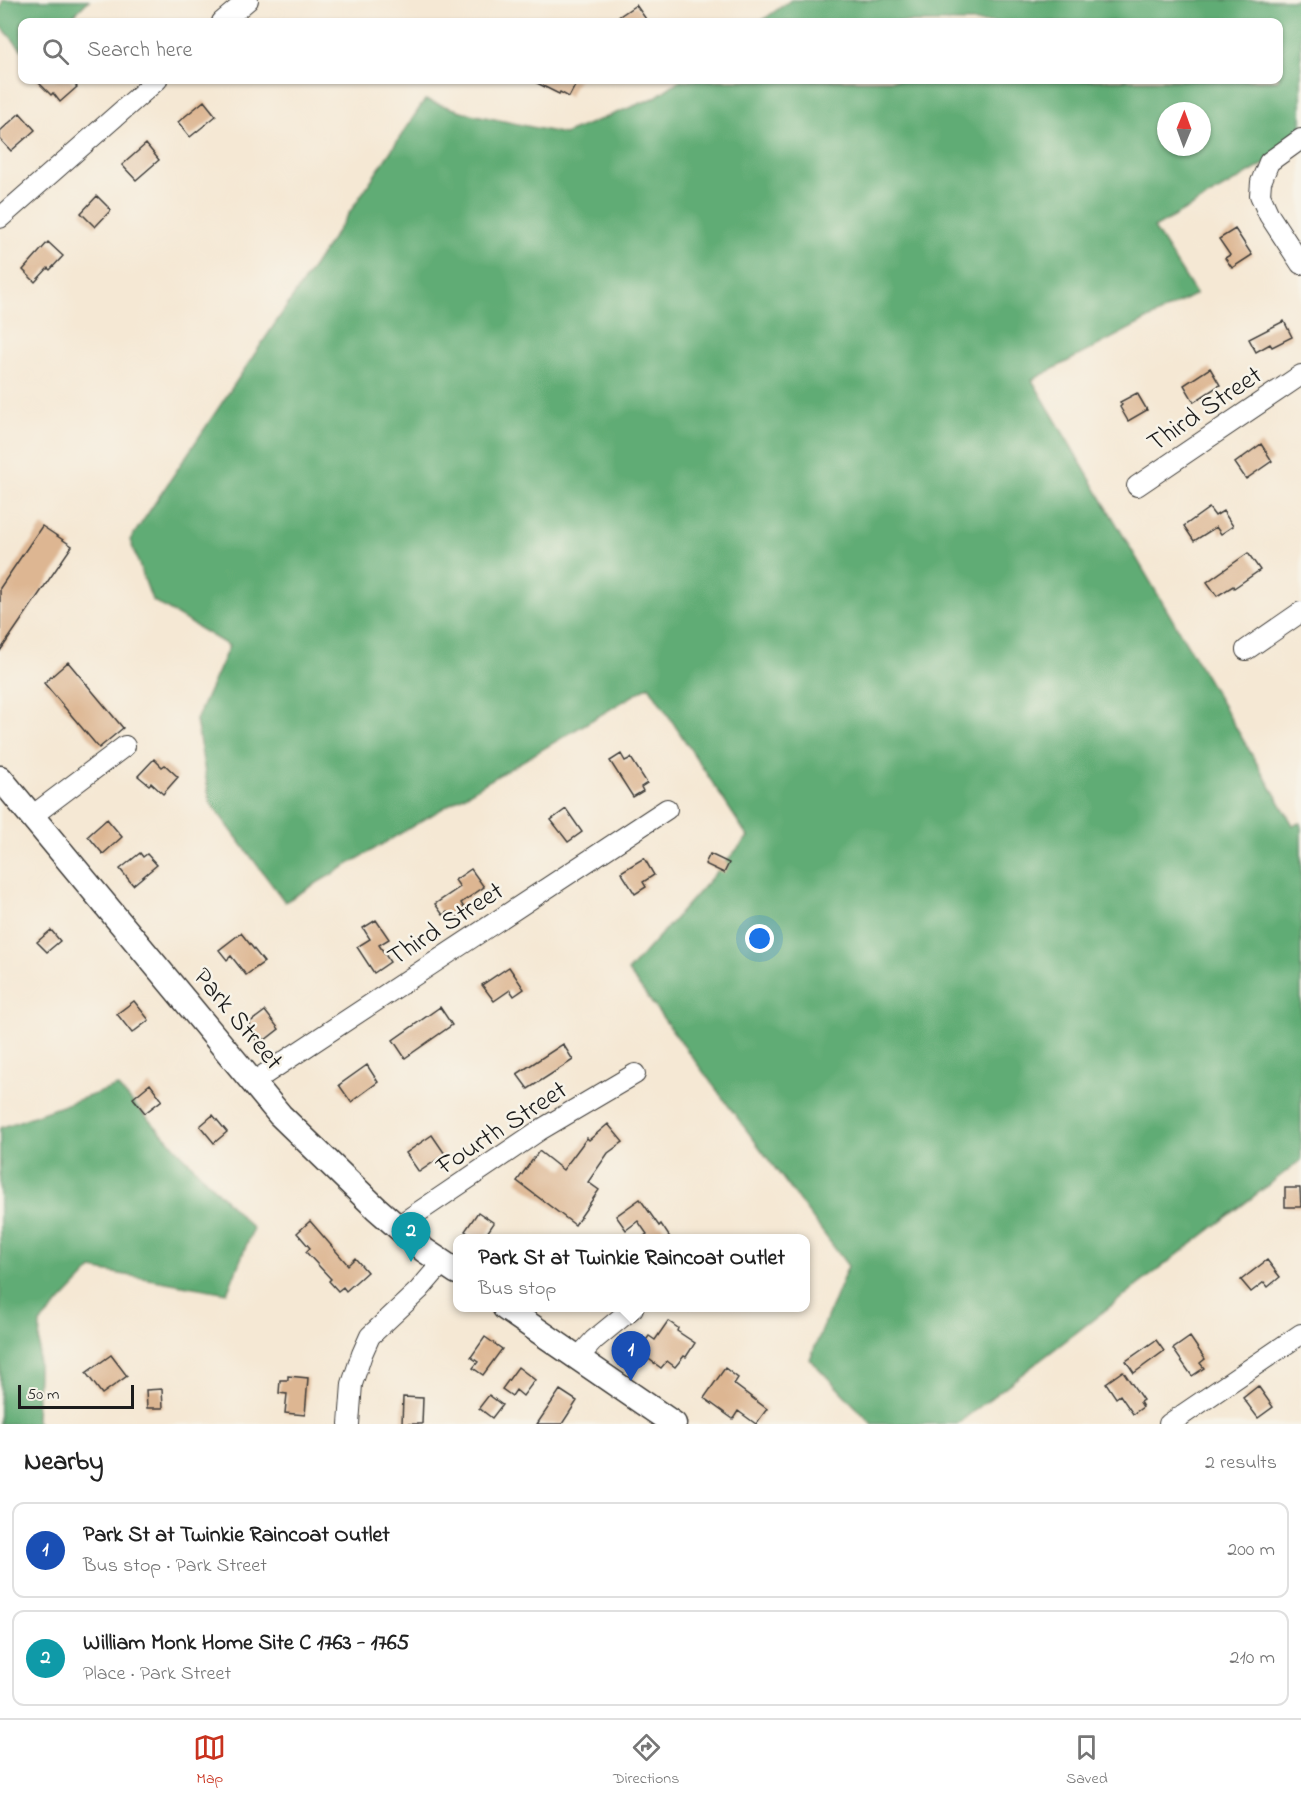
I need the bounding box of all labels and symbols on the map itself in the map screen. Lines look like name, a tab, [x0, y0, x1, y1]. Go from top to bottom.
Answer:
north arrow	[1157, 102, 1211, 156]
street label: Third Street	[1140, 357, 1271, 463]
street label: Third Street	[381, 873, 512, 977]
your location	[745, 924, 774, 953]
street label: Park Street	[182, 960, 292, 1079]
street label: Fourth Street	[428, 1072, 576, 1187]
pin: 2	[392, 1212, 430, 1262]
pin: 1	[612, 1332, 650, 1381]
scale bar	[18, 1382, 134, 1410]

